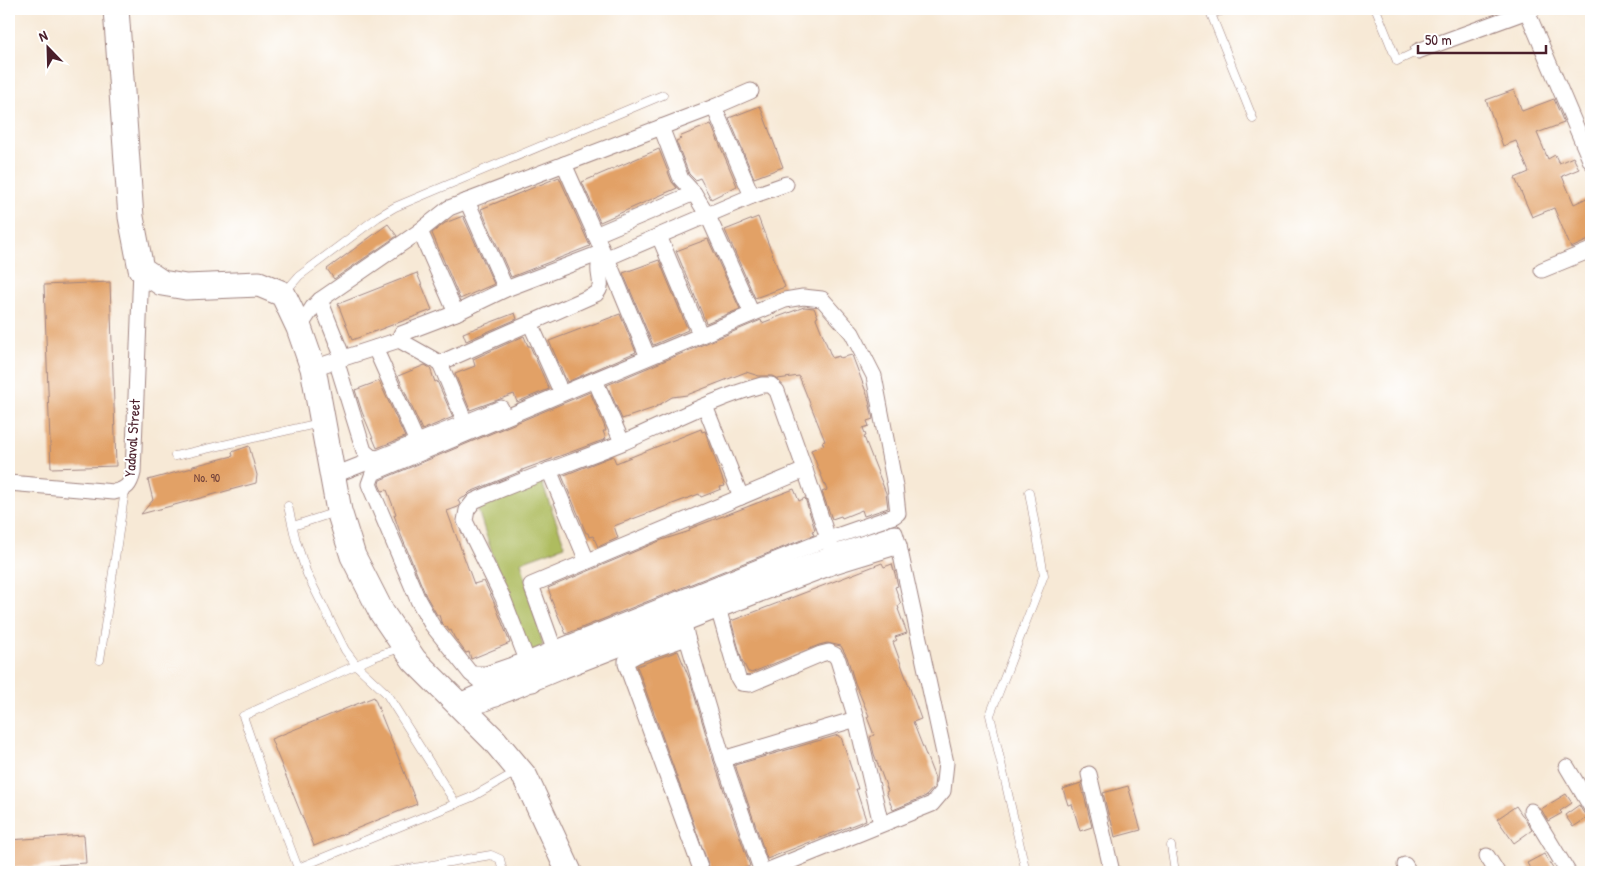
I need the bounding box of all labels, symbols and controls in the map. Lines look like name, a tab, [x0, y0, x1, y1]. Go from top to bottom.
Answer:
north arrow	[22, 22, 72, 72]
scale bar	[1418, 22, 1545, 54]
text: N	[36, 25, 50, 46]
text: 50 m	[1425, 29, 1452, 50]
street label: Yadaval Street	[119, 397, 145, 478]
house number: No. 90	[194, 469, 220, 486]

